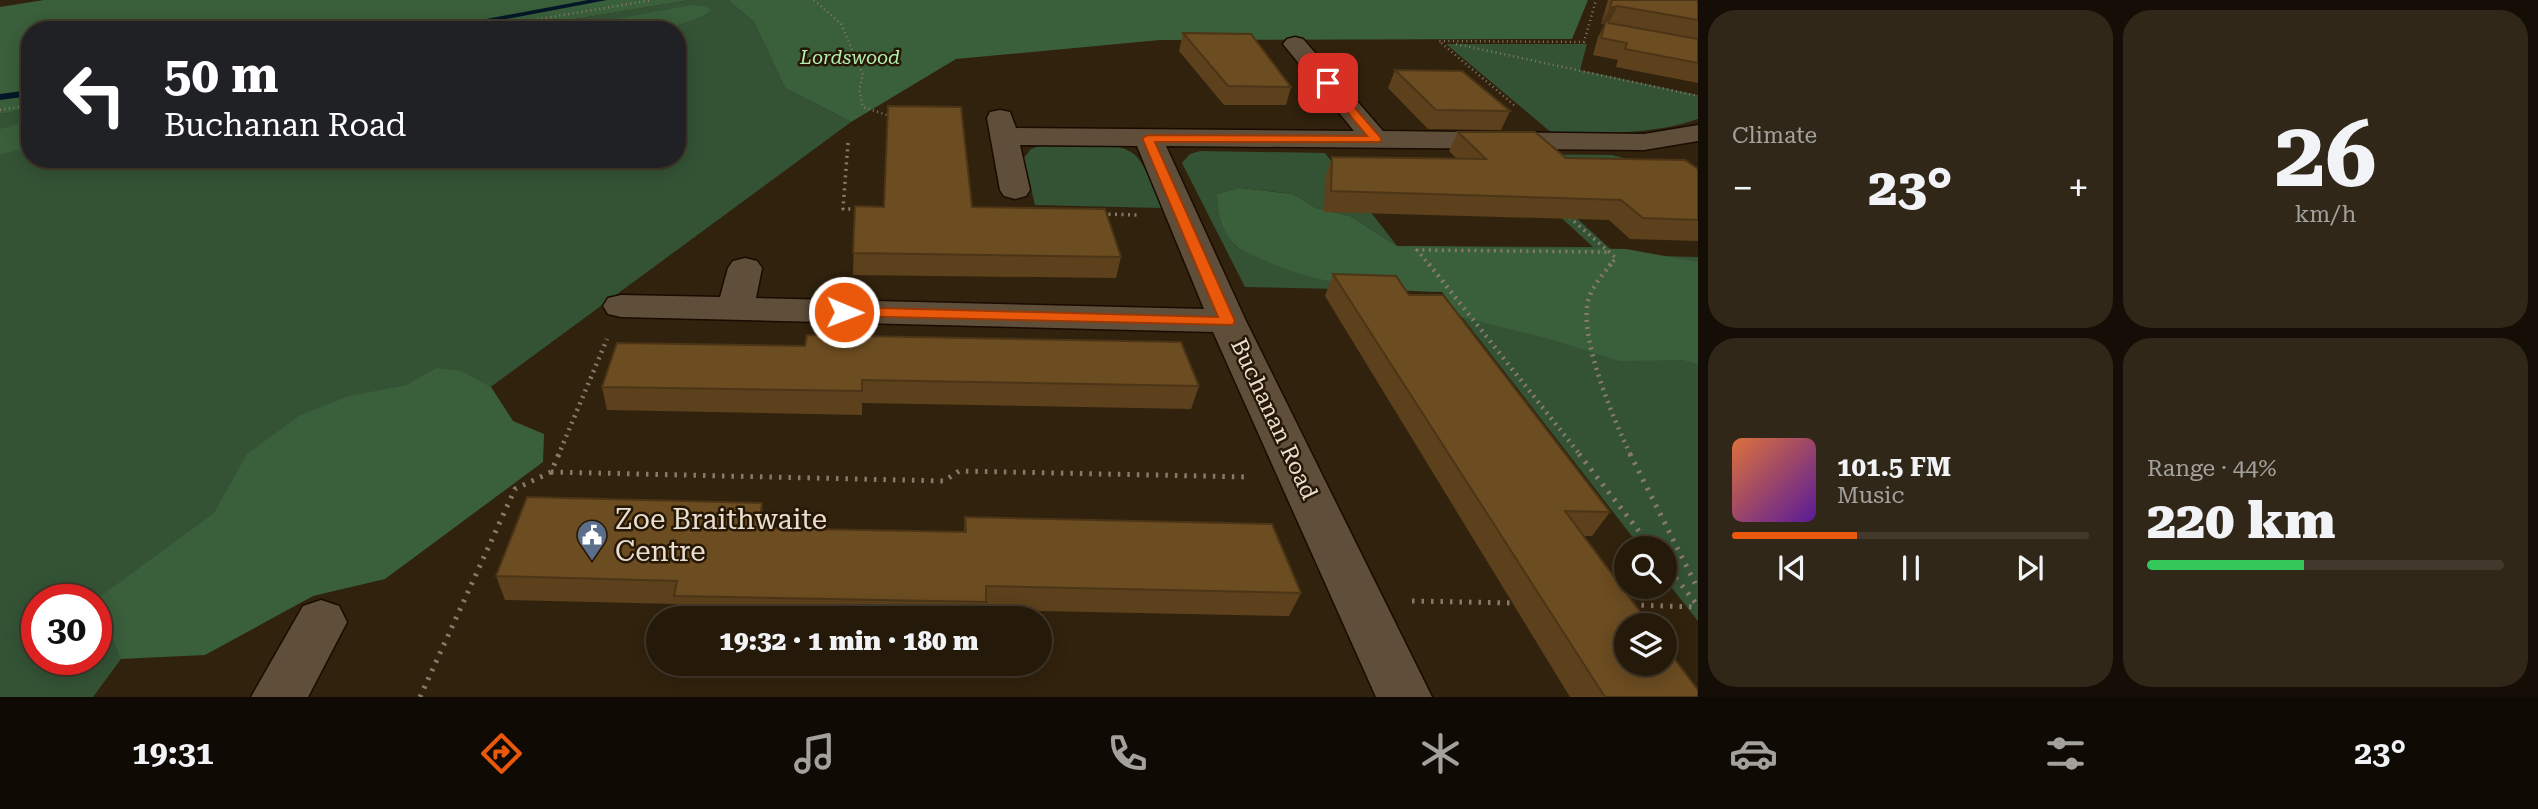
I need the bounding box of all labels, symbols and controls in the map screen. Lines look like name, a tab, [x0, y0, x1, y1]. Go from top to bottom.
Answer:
park label: Lordswood	[799, 46, 900, 69]
text: 50 m	[164, 47, 279, 104]
icon: left	[49, 49, 140, 140]
pin	[1298, 53, 1358, 113]
icon: arrive	[1309, 64, 1347, 102]
text: 26	[2275, 102, 2376, 208]
text: Buchanan Road	[164, 106, 406, 144]
text: Climate	[1732, 122, 1817, 149]
text: 23°	[1868, 157, 1953, 218]
text: −	[1732, 166, 1753, 210]
text: +	[2068, 166, 2089, 210]
text: km/h	[2295, 201, 2356, 228]
position arrow	[807, 275, 881, 349]
street label: Buchanan Road	[1225, 334, 1323, 504]
text: 101.5 FM	[1837, 452, 1951, 482]
text: Range · 44%	[2147, 455, 2276, 482]
text: Music	[1837, 482, 1904, 509]
text: 220 km	[2147, 490, 2335, 551]
place label: Zoe Braithwaite Centre	[615, 503, 827, 568]
public building icon: Zoe Braithwaite Centre	[575, 518, 609, 562]
map controls	[1614, 536, 1677, 676]
button: search	[1614, 536, 1677, 599]
icon: previous	[1773, 549, 1811, 587]
icon: pause	[1892, 549, 1930, 587]
icon: next	[2011, 549, 2049, 587]
speed limit sign: 30	[21, 584, 112, 675]
button: layers	[1614, 613, 1677, 676]
text: 19:32 · 1 min · 180 m	[719, 626, 979, 656]
icon: directions	[477, 729, 526, 778]
icon: music	[790, 729, 839, 778]
icon: phone	[1103, 729, 1152, 778]
icon: climate	[1416, 729, 1465, 778]
icon: car	[1729, 729, 1778, 778]
icon: filters	[2041, 729, 2090, 778]
text: 19:31	[132, 734, 214, 772]
text: 23°	[2354, 734, 2406, 772]

